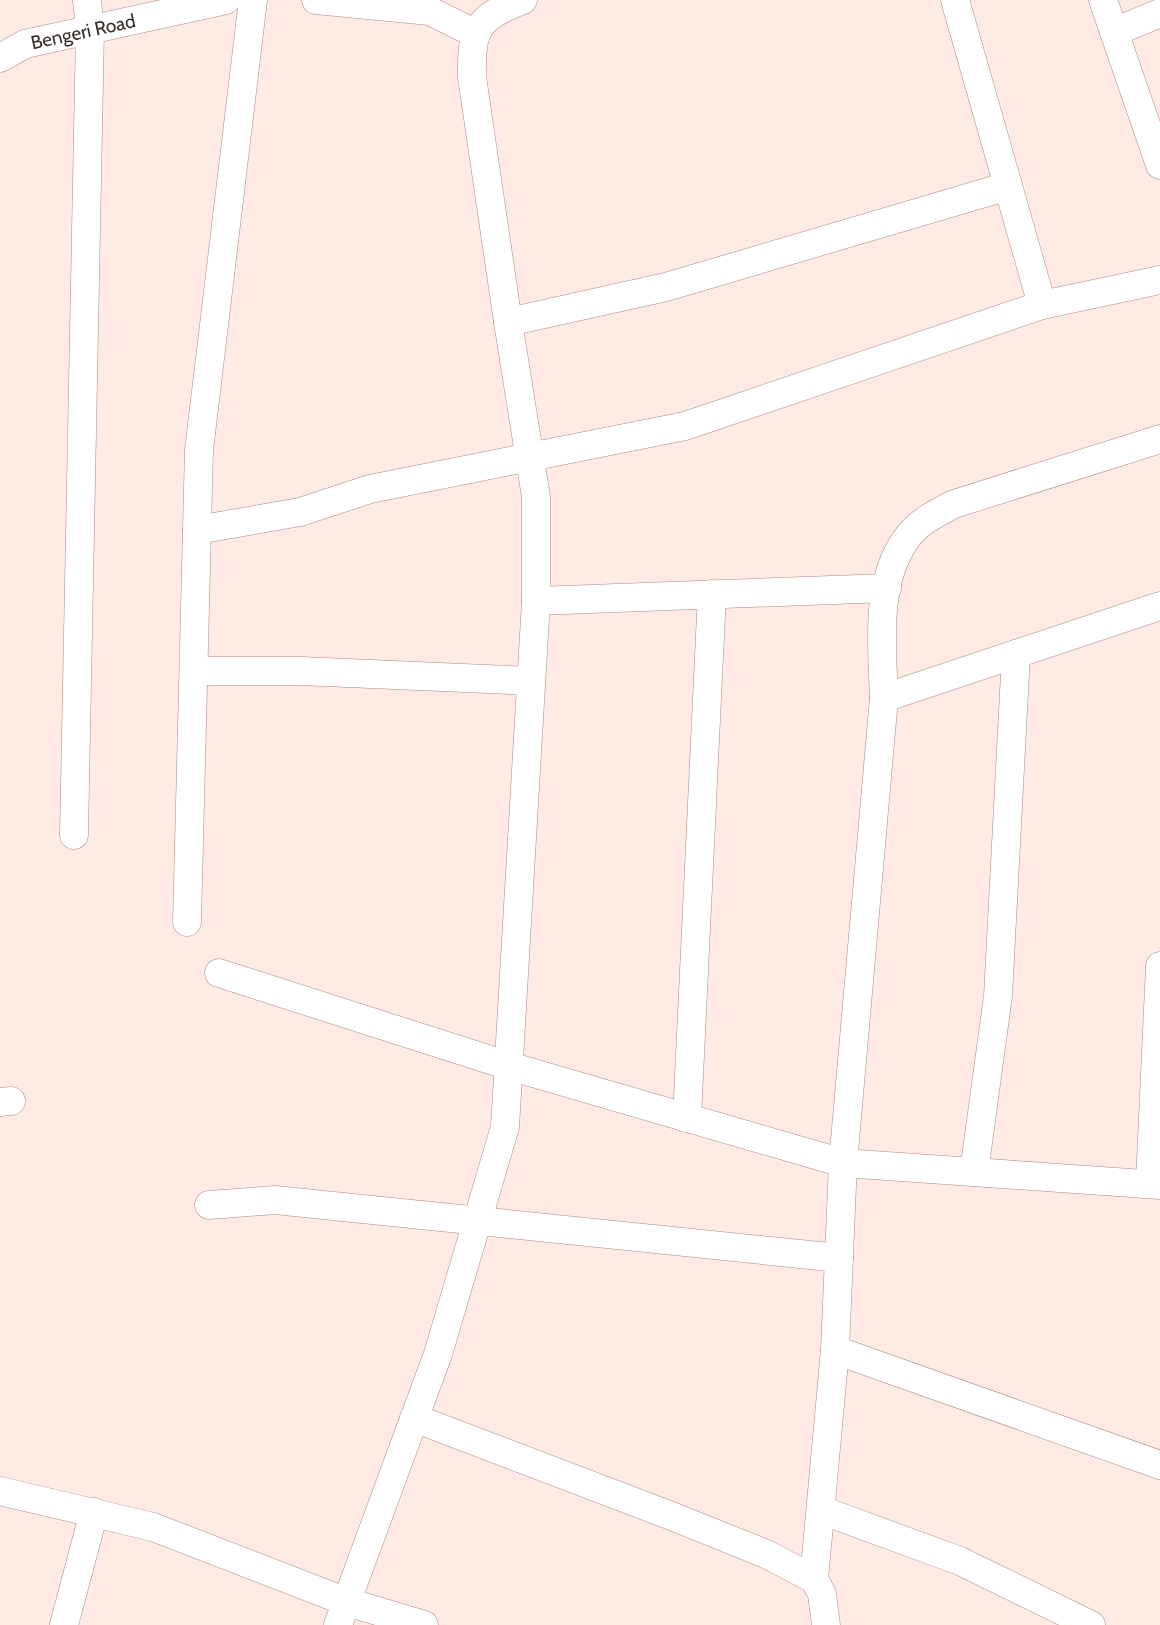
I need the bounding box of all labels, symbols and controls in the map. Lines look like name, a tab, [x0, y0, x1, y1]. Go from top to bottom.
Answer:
street label: Bengeri Road	[29, 9, 138, 54]

